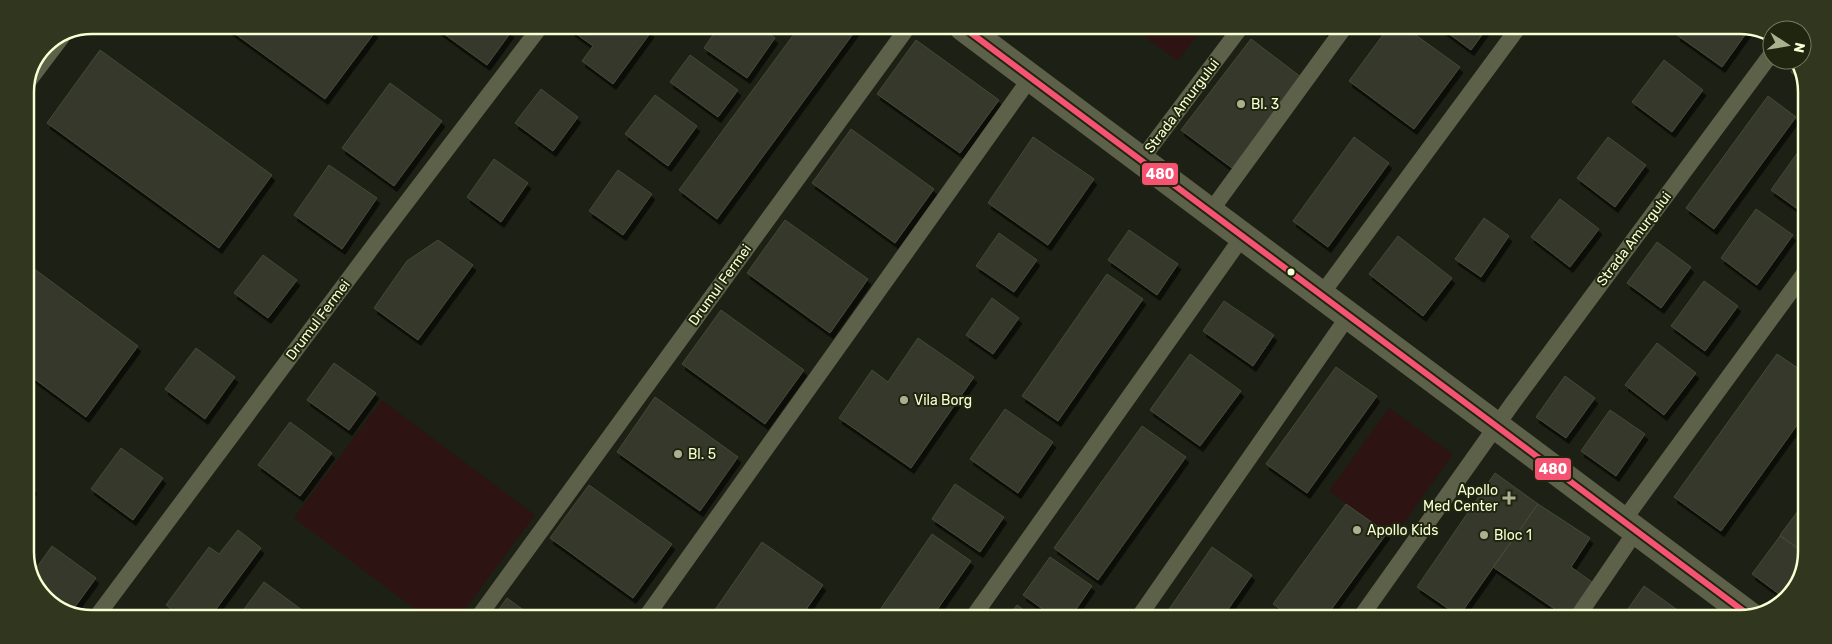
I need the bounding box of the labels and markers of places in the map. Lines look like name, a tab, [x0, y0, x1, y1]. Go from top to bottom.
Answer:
place label: Bl. 3	[1251, 96, 1279, 113]
marker: Bl. 3	[1235, 98, 1247, 110]
unlabelled marker	[1286, 267, 1296, 277]
place label: Vila Borg	[914, 392, 972, 409]
marker: Vila Borg	[898, 394, 910, 406]
place label: Bl. 5	[688, 446, 716, 463]
marker: Bl. 5	[672, 448, 684, 460]
place label: Apollo Med Center	[1423, 482, 1499, 515]
marker: Apollo Med Center	[1502, 491, 1516, 505]
place label: Apollo Kids	[1367, 522, 1438, 539]
marker: Apollo Kids	[1351, 524, 1363, 536]
place label: Bloc 1	[1494, 527, 1532, 544]
marker: Bloc 1	[1478, 529, 1490, 541]

